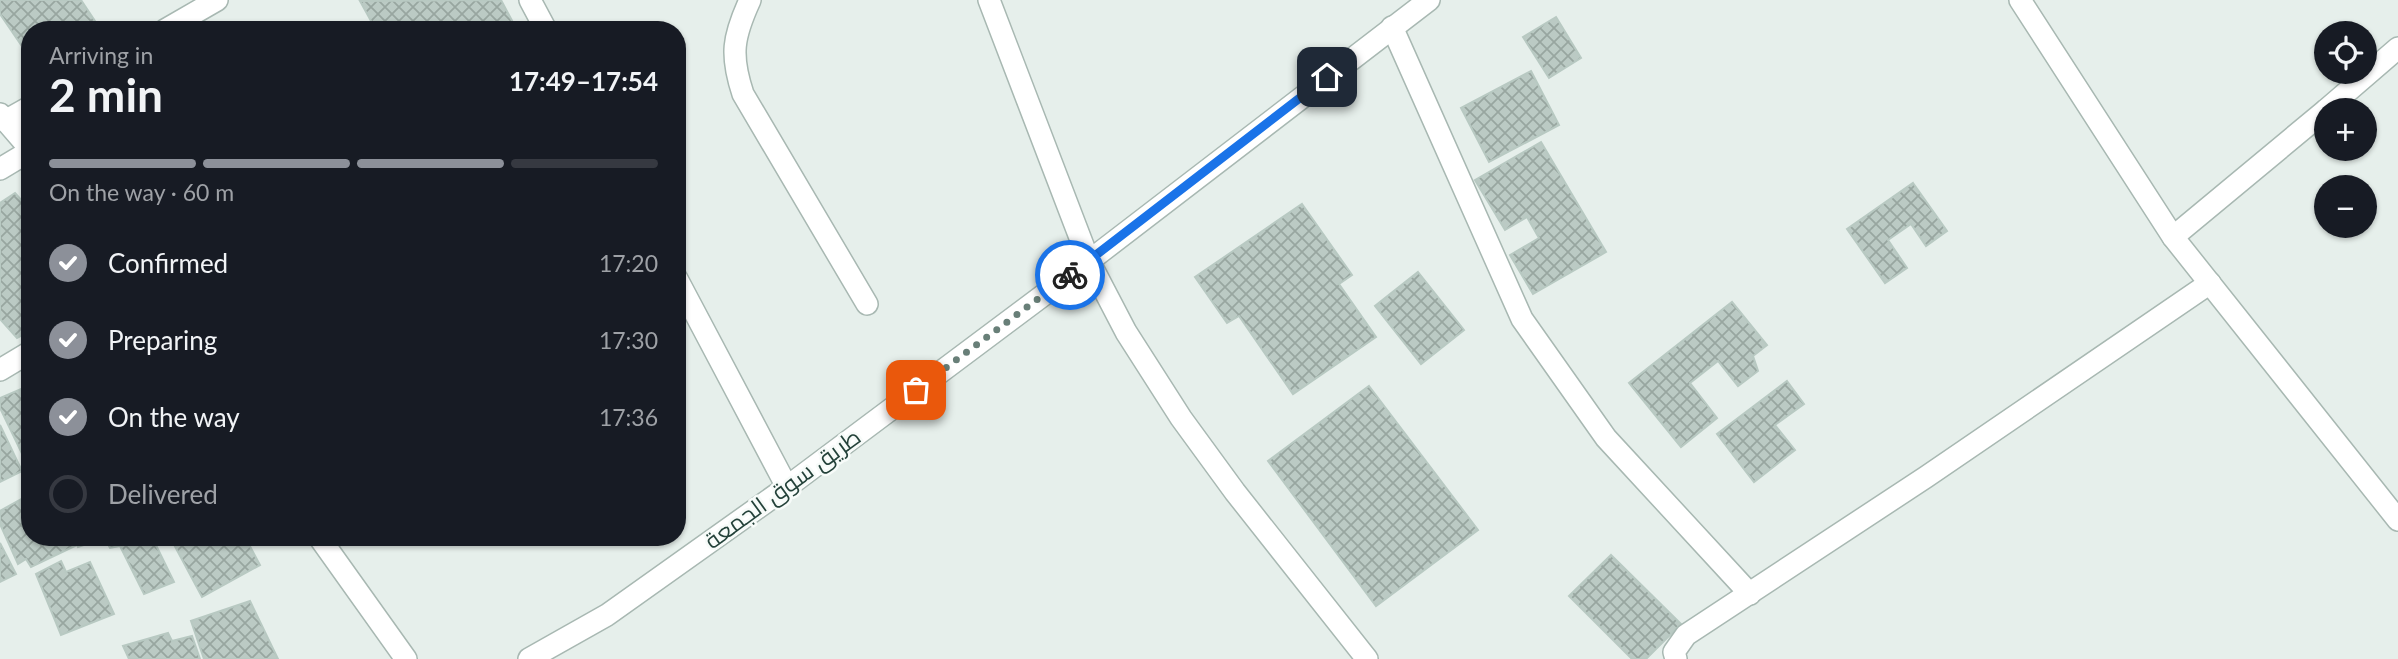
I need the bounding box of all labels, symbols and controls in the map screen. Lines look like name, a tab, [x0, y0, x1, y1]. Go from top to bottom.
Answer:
map controls	[2314, 21, 2377, 238]
button: locate	[2314, 21, 2377, 84]
text: Arriving in	[49, 41, 153, 69]
pin	[1297, 47, 1357, 107]
icon: home	[1308, 58, 1346, 96]
text: 17:49–17:54	[509, 65, 658, 97]
text: 2 min	[49, 67, 163, 122]
button: +	[2314, 98, 2377, 161]
button: −	[2314, 175, 2377, 238]
text: On the way · 60 m	[49, 178, 234, 206]
courier	[1035, 240, 1105, 310]
icon: check	[49, 244, 87, 282]
text: Confirmed	[108, 247, 228, 279]
text: 17:20	[599, 249, 658, 277]
icon: bike	[1051, 256, 1089, 294]
icon: check	[49, 321, 87, 359]
text: Preparing	[108, 324, 217, 356]
text: 17:30	[599, 326, 658, 354]
pin	[886, 360, 946, 420]
icon: bag	[897, 371, 935, 409]
icon: check	[49, 398, 87, 436]
text: On the way	[108, 401, 240, 433]
text: 17:36	[599, 403, 658, 431]
street label: طريق سوق الجمعة	[698, 422, 866, 555]
text: Delivered	[108, 478, 218, 510]

